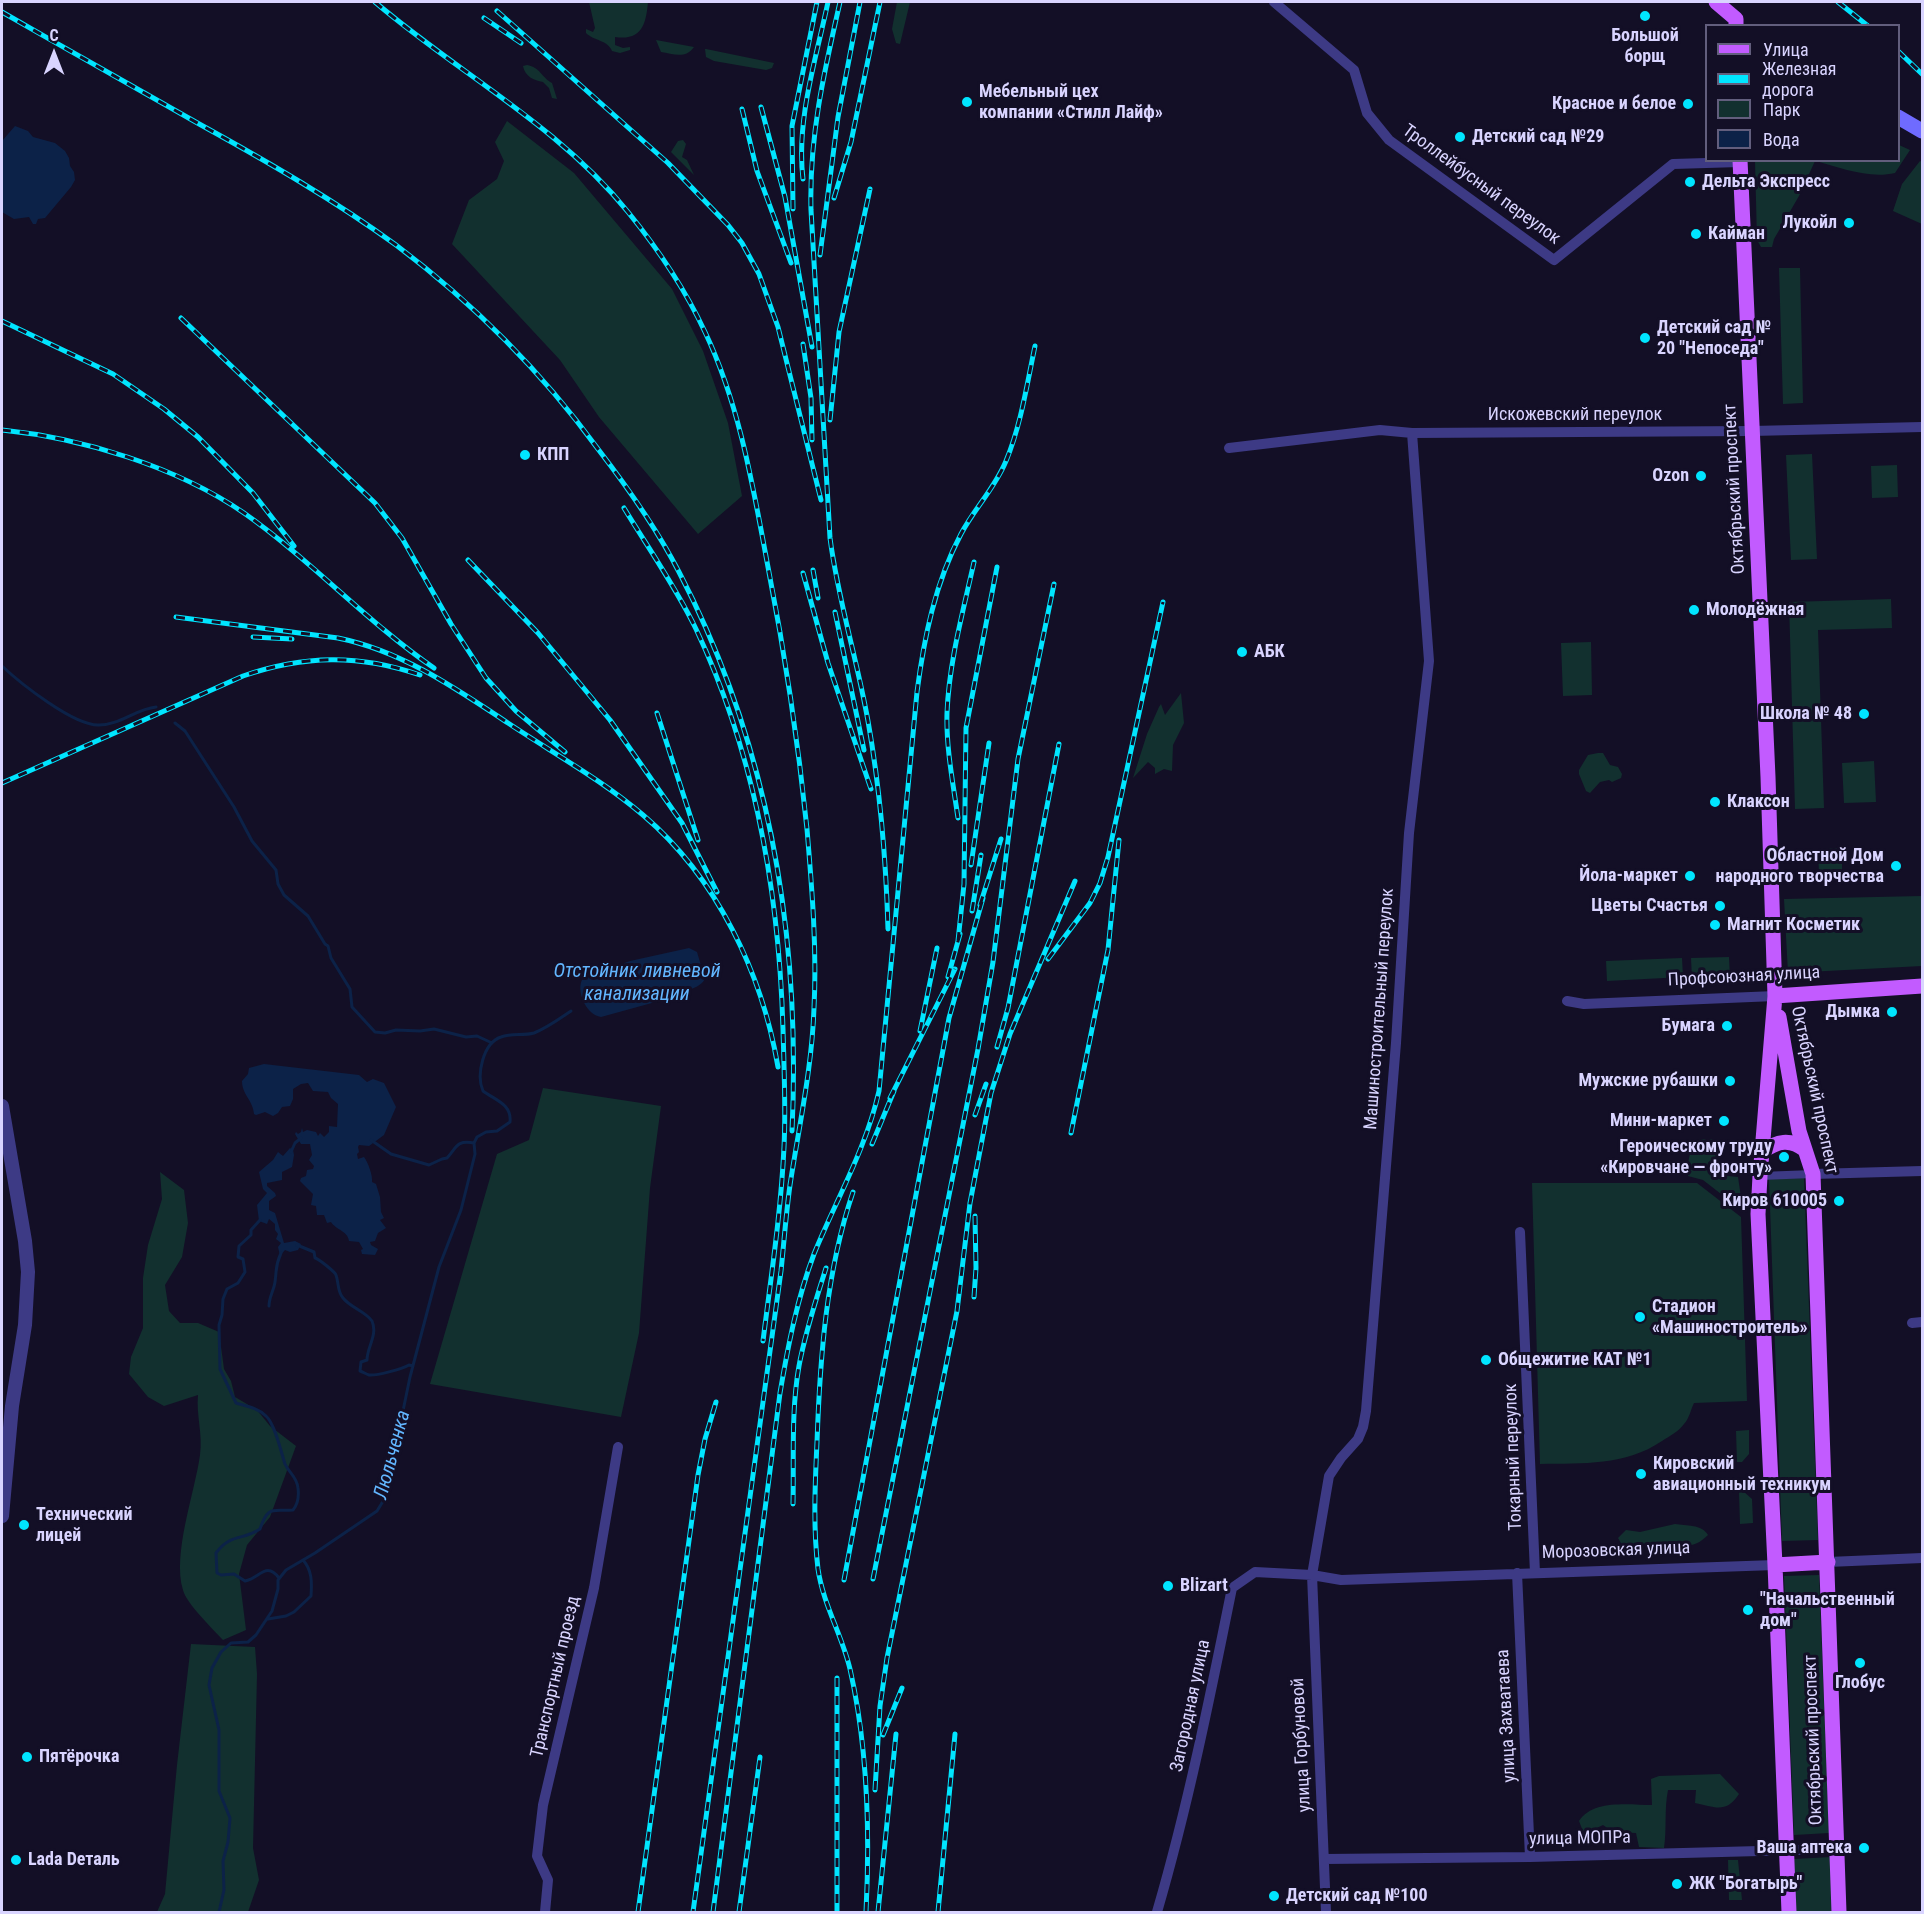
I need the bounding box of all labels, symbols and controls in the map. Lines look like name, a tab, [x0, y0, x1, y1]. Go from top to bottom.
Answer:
marker: Большой борщ	[1638, 9, 1652, 23]
north arrow	[24, 24, 84, 84]
legend	[1705, 24, 1900, 162]
place label: Большой борщ	[1611, 25, 1679, 68]
text: С	[49, 26, 59, 45]
text: Улица	[1763, 39, 1809, 60]
text: Железная дорога	[1762, 58, 1837, 100]
place label: Мебельный цех компании «Стилл Лайф»	[979, 81, 1163, 124]
place label: Красное и белое	[1552, 93, 1676, 115]
marker: Мебельный цех компании «Стилл Лайф»	[960, 95, 974, 109]
marker: Красное и белое	[1681, 97, 1695, 111]
text: Парк	[1763, 99, 1800, 120]
street label: Троллейбусный переулок	[1398, 120, 1564, 250]
place label: Детский сад №29	[1472, 126, 1604, 148]
text: Вода	[1763, 129, 1800, 150]
marker: Детский сад №29	[1453, 130, 1467, 144]
place label: Дельта Экспресс	[1702, 171, 1830, 193]
marker: Дельта Экспресс	[1683, 175, 1697, 189]
place label: Лукойл	[1782, 212, 1837, 234]
marker: Лукойл	[1842, 216, 1856, 230]
place label: Кайман	[1708, 223, 1765, 245]
marker: Кайман	[1689, 227, 1703, 241]
place label: Детский сад № 20 "Непоседа"	[1657, 317, 1771, 360]
marker: Детский сад № 20 "Непоседа"	[1638, 331, 1652, 345]
street label: Октябрьский проспект	[1720, 403, 1750, 575]
street label: Искожевский переулок	[1488, 404, 1662, 426]
place label: КПП	[537, 444, 569, 466]
marker: КПП	[518, 448, 532, 462]
place label: Ozon	[1652, 465, 1689, 487]
marker: Ozon	[1694, 469, 1708, 483]
place label: Молодёжная	[1706, 599, 1804, 621]
marker: Молодёжная	[1687, 603, 1701, 617]
place label: АБК	[1254, 641, 1285, 663]
marker: АБК	[1235, 645, 1249, 659]
place label: Школа № 48	[1760, 703, 1852, 725]
marker: Школа № 48	[1857, 707, 1871, 721]
place label: Клаксон	[1727, 791, 1790, 813]
marker: Клаксон	[1708, 795, 1722, 809]
place label: Областной Дом народного творчества	[1715, 845, 1884, 888]
marker: Областной Дом народного творчества	[1889, 859, 1903, 873]
place label: Йола-маркет	[1579, 865, 1678, 887]
marker: Йола-маркет	[1683, 869, 1697, 883]
street label: Машиностроительный переулок	[1361, 888, 1399, 1130]
place label: Цветы Счастья	[1591, 895, 1708, 917]
marker: Цветы Счастья	[1713, 899, 1727, 913]
place label: Магнит Косметик	[1727, 914, 1860, 936]
marker: Магнит Косметик	[1708, 918, 1722, 932]
water label: Отстойник ливневой канализации	[553, 960, 721, 1007]
street label: Профсоюзная улица	[1667, 962, 1821, 992]
place label: Дымка	[1826, 1001, 1880, 1023]
street label: Октябрьский проспект	[1786, 1004, 1842, 1176]
marker: Дымка	[1885, 1005, 1899, 1019]
place label: Бумага	[1662, 1015, 1715, 1037]
marker: Бумага	[1720, 1019, 1734, 1033]
place label: Мужские рубашки	[1578, 1070, 1718, 1092]
marker: Мужские рубашки	[1723, 1074, 1737, 1088]
place label: Мини-маркет	[1610, 1110, 1712, 1132]
marker: Мини-маркет	[1717, 1114, 1731, 1128]
place label: Героическому труду «Кировчане — фронту»	[1600, 1136, 1772, 1178]
marker: Героическому труду «Кировчане — фронту»	[1777, 1150, 1791, 1164]
place label: Киров 610005	[1722, 1190, 1827, 1212]
marker: Киров 610005	[1832, 1194, 1846, 1208]
place label: Стадион «Машиностроитель»	[1652, 1296, 1808, 1338]
marker: Стадион «Машиностроитель»	[1633, 1310, 1647, 1324]
place label: Общежитие КАТ №1	[1498, 1349, 1652, 1371]
marker: Общежитие КАТ №1	[1479, 1353, 1493, 1367]
street label: Токарный переулок	[1501, 1383, 1527, 1531]
water label: Люльченка	[370, 1408, 416, 1502]
place label: Кировский авиационный техникум	[1653, 1453, 1831, 1496]
marker: Кировский авиационный техникум	[1634, 1467, 1648, 1481]
place label: Технический лицей	[36, 1504, 133, 1546]
marker: Технический лицей	[17, 1518, 31, 1532]
street label: Морозовская улица	[1541, 1538, 1691, 1564]
place label: Blizart	[1180, 1575, 1228, 1597]
marker: Blizart	[1161, 1579, 1175, 1593]
place label: "Начальственный дом"	[1760, 1589, 1895, 1632]
street label: Транспортный проезд	[527, 1594, 585, 1760]
marker: "Начальственный дом"	[1741, 1603, 1755, 1617]
street label: Загородная улица	[1166, 1638, 1216, 1774]
street label: улица Захватаева	[1493, 1649, 1521, 1783]
street label: Октябрьский проспект	[1800, 1654, 1828, 1826]
marker: Глобус	[1853, 1656, 1867, 1670]
place label: Глобус	[1835, 1672, 1885, 1694]
street label: улица Горбуновой	[1288, 1677, 1316, 1813]
place label: Пятёрочка	[39, 1746, 119, 1768]
marker: Пятёрочка	[20, 1750, 34, 1764]
street label: улица МОПРа	[1529, 1827, 1631, 1851]
place label: Ваша аптека	[1757, 1837, 1852, 1859]
marker: Ваша аптека	[1857, 1841, 1871, 1855]
place label: Lada Dеталь	[28, 1849, 120, 1871]
marker: Lada Dеталь	[9, 1853, 23, 1867]
place label: ЖК "Богатырь"	[1689, 1873, 1802, 1895]
marker: ЖК "Богатырь"	[1670, 1877, 1684, 1891]
place label: Детский сад №100	[1286, 1885, 1427, 1907]
marker: Детский сад №100	[1267, 1889, 1281, 1903]

